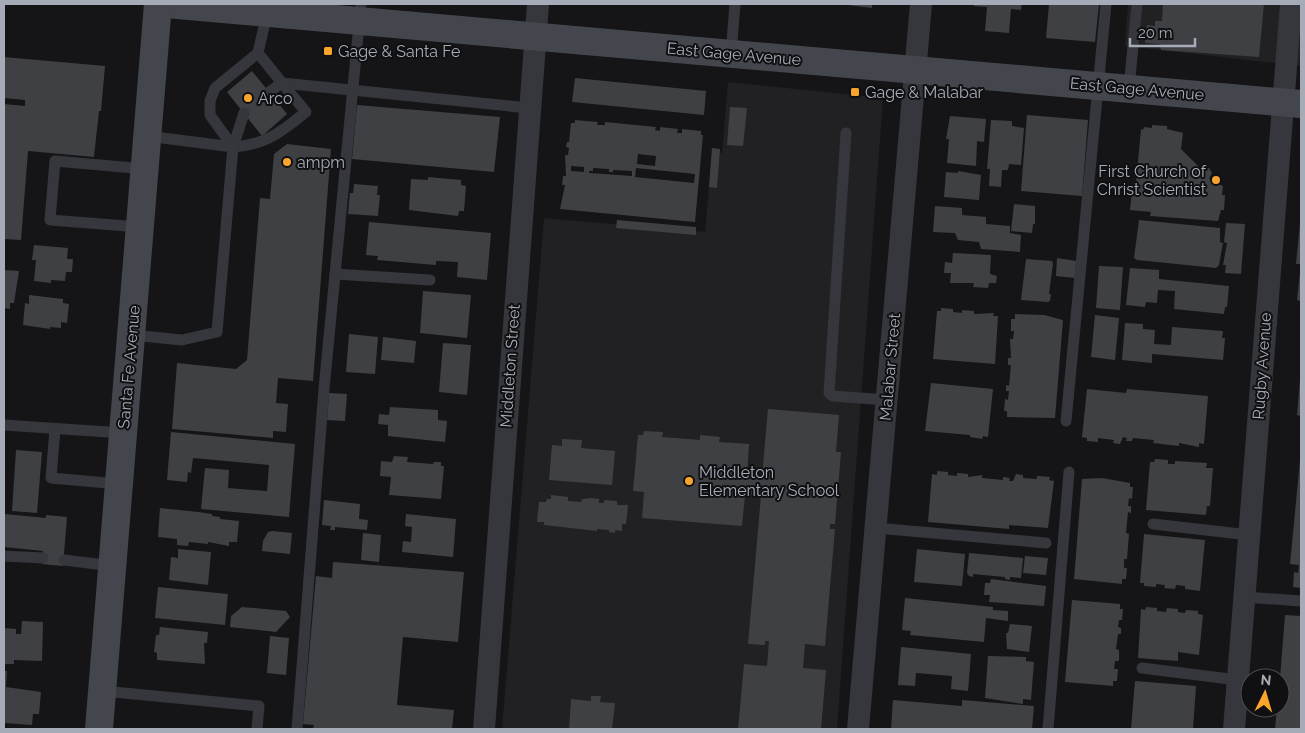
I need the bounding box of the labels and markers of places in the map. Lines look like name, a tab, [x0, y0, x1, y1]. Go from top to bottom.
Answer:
place label: Gage & Santa Fe	[338, 42, 460, 61]
marker: Gage & Santa Fe	[322, 45, 334, 57]
place label: Gage & Malabar	[865, 83, 984, 102]
marker: Gage & Malabar	[849, 86, 861, 98]
place label: Arco	[258, 89, 292, 108]
marker: Arco	[242, 92, 254, 104]
place label: ampm	[297, 153, 345, 172]
marker: ampm	[281, 156, 293, 168]
place label: First Church of Christ Scientist	[1097, 162, 1207, 199]
marker: First Church of Christ Scientist	[1210, 174, 1222, 186]
place label: Middleton Elementary School	[699, 463, 840, 500]
marker: Middleton Elementary School	[683, 475, 695, 487]

